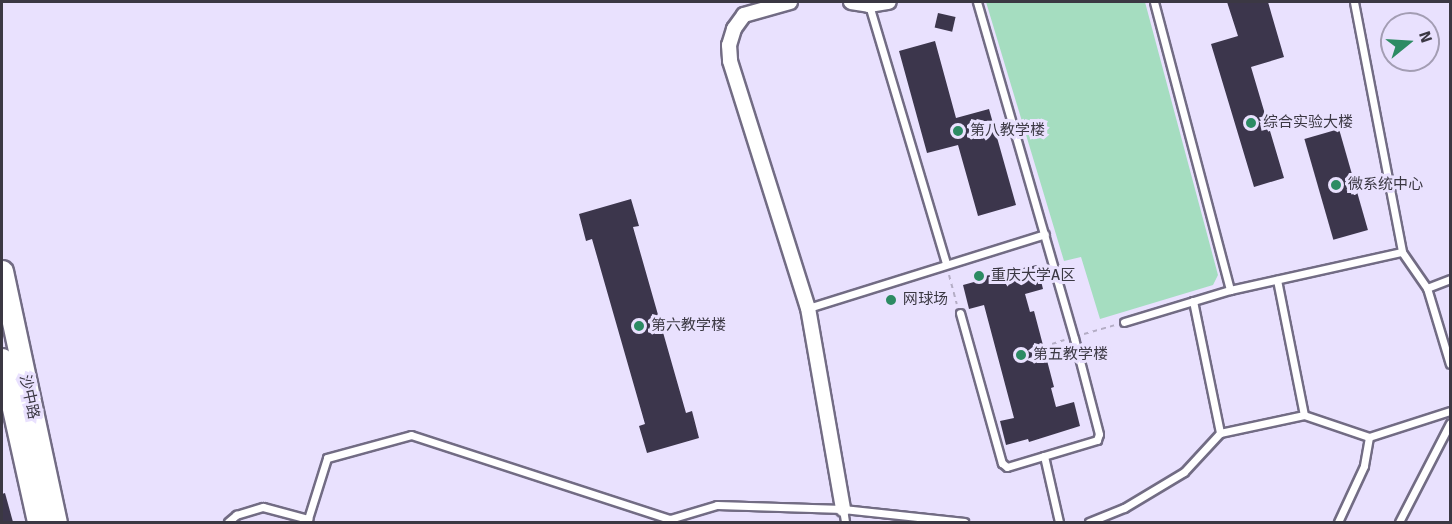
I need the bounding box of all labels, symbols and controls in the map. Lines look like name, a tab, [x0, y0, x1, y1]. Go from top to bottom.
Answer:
north arrow	[1380, 12, 1440, 72]
text: N	[1414, 29, 1436, 45]
place label: 综合实验大楼	[1263, 114, 1353, 132]
marker: 综合实验大楼	[1244, 116, 1258, 130]
place label: 第八教学楼	[970, 122, 1045, 140]
marker: 第八教学楼	[951, 124, 965, 138]
place label: 微系统中心	[1348, 176, 1423, 194]
marker: 微系统中心	[1329, 178, 1343, 192]
place label: 重庆大学A区	[991, 267, 1075, 285]
marker: 重庆大学A区	[972, 269, 986, 283]
place label: 网球场	[903, 291, 948, 309]
marker: 网球场	[884, 293, 898, 307]
place label: 第六教学楼	[651, 317, 726, 335]
marker: 第六教学楼	[632, 319, 646, 333]
place label: 第五教学楼	[1033, 346, 1108, 364]
marker: 第五教学楼	[1014, 348, 1028, 362]
street label: 沙中路	[16, 373, 42, 421]

